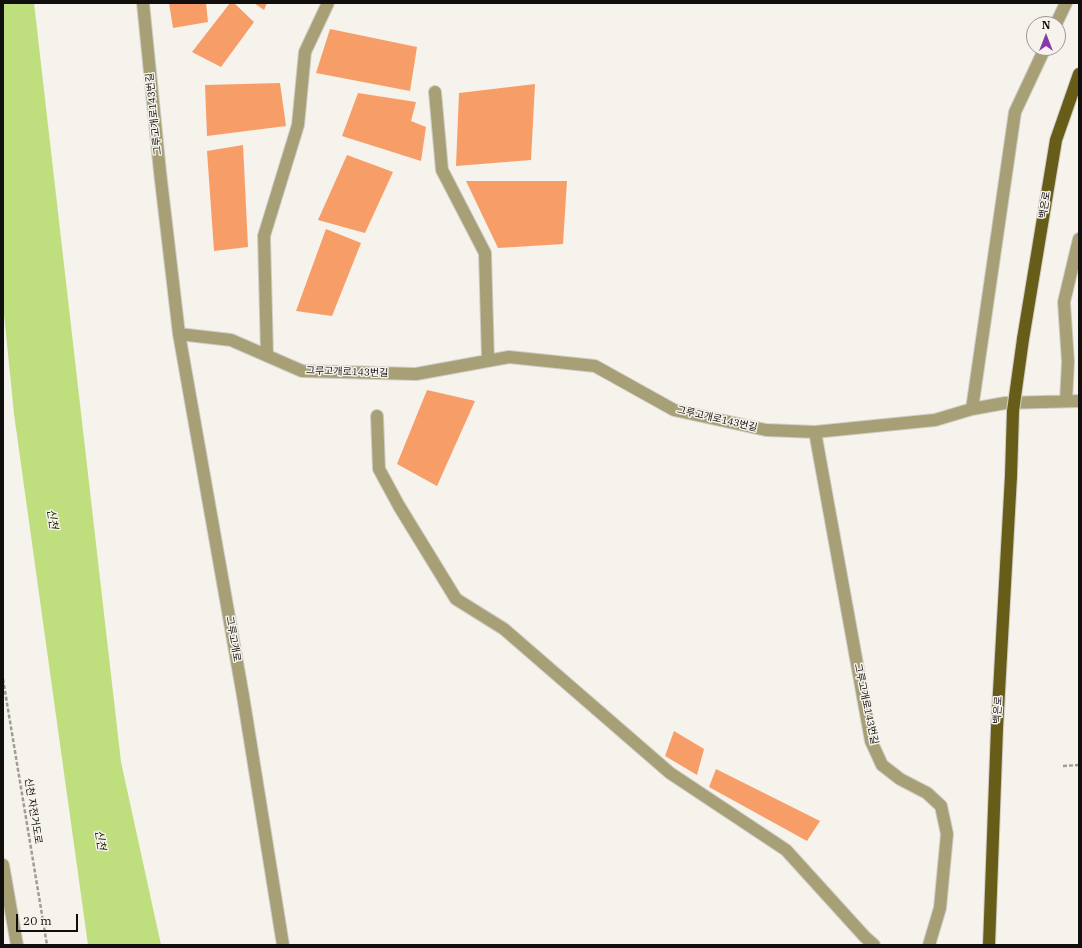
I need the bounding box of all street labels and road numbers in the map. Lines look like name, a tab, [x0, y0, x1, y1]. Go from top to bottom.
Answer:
street label: 그루고개로143번길	[144, 72, 164, 156]
street label: 백은로	[1037, 190, 1053, 220]
street label: 그루고개로143번길	[306, 365, 388, 379]
street label: 그루고개로143번길	[676, 404, 758, 434]
street label: 그루고개로	[223, 615, 243, 663]
street label: 그루고개로143번길	[852, 662, 880, 746]
street label: 백은로	[991, 696, 1005, 724]
street label: 신천 자전거도로	[22, 777, 44, 845]

